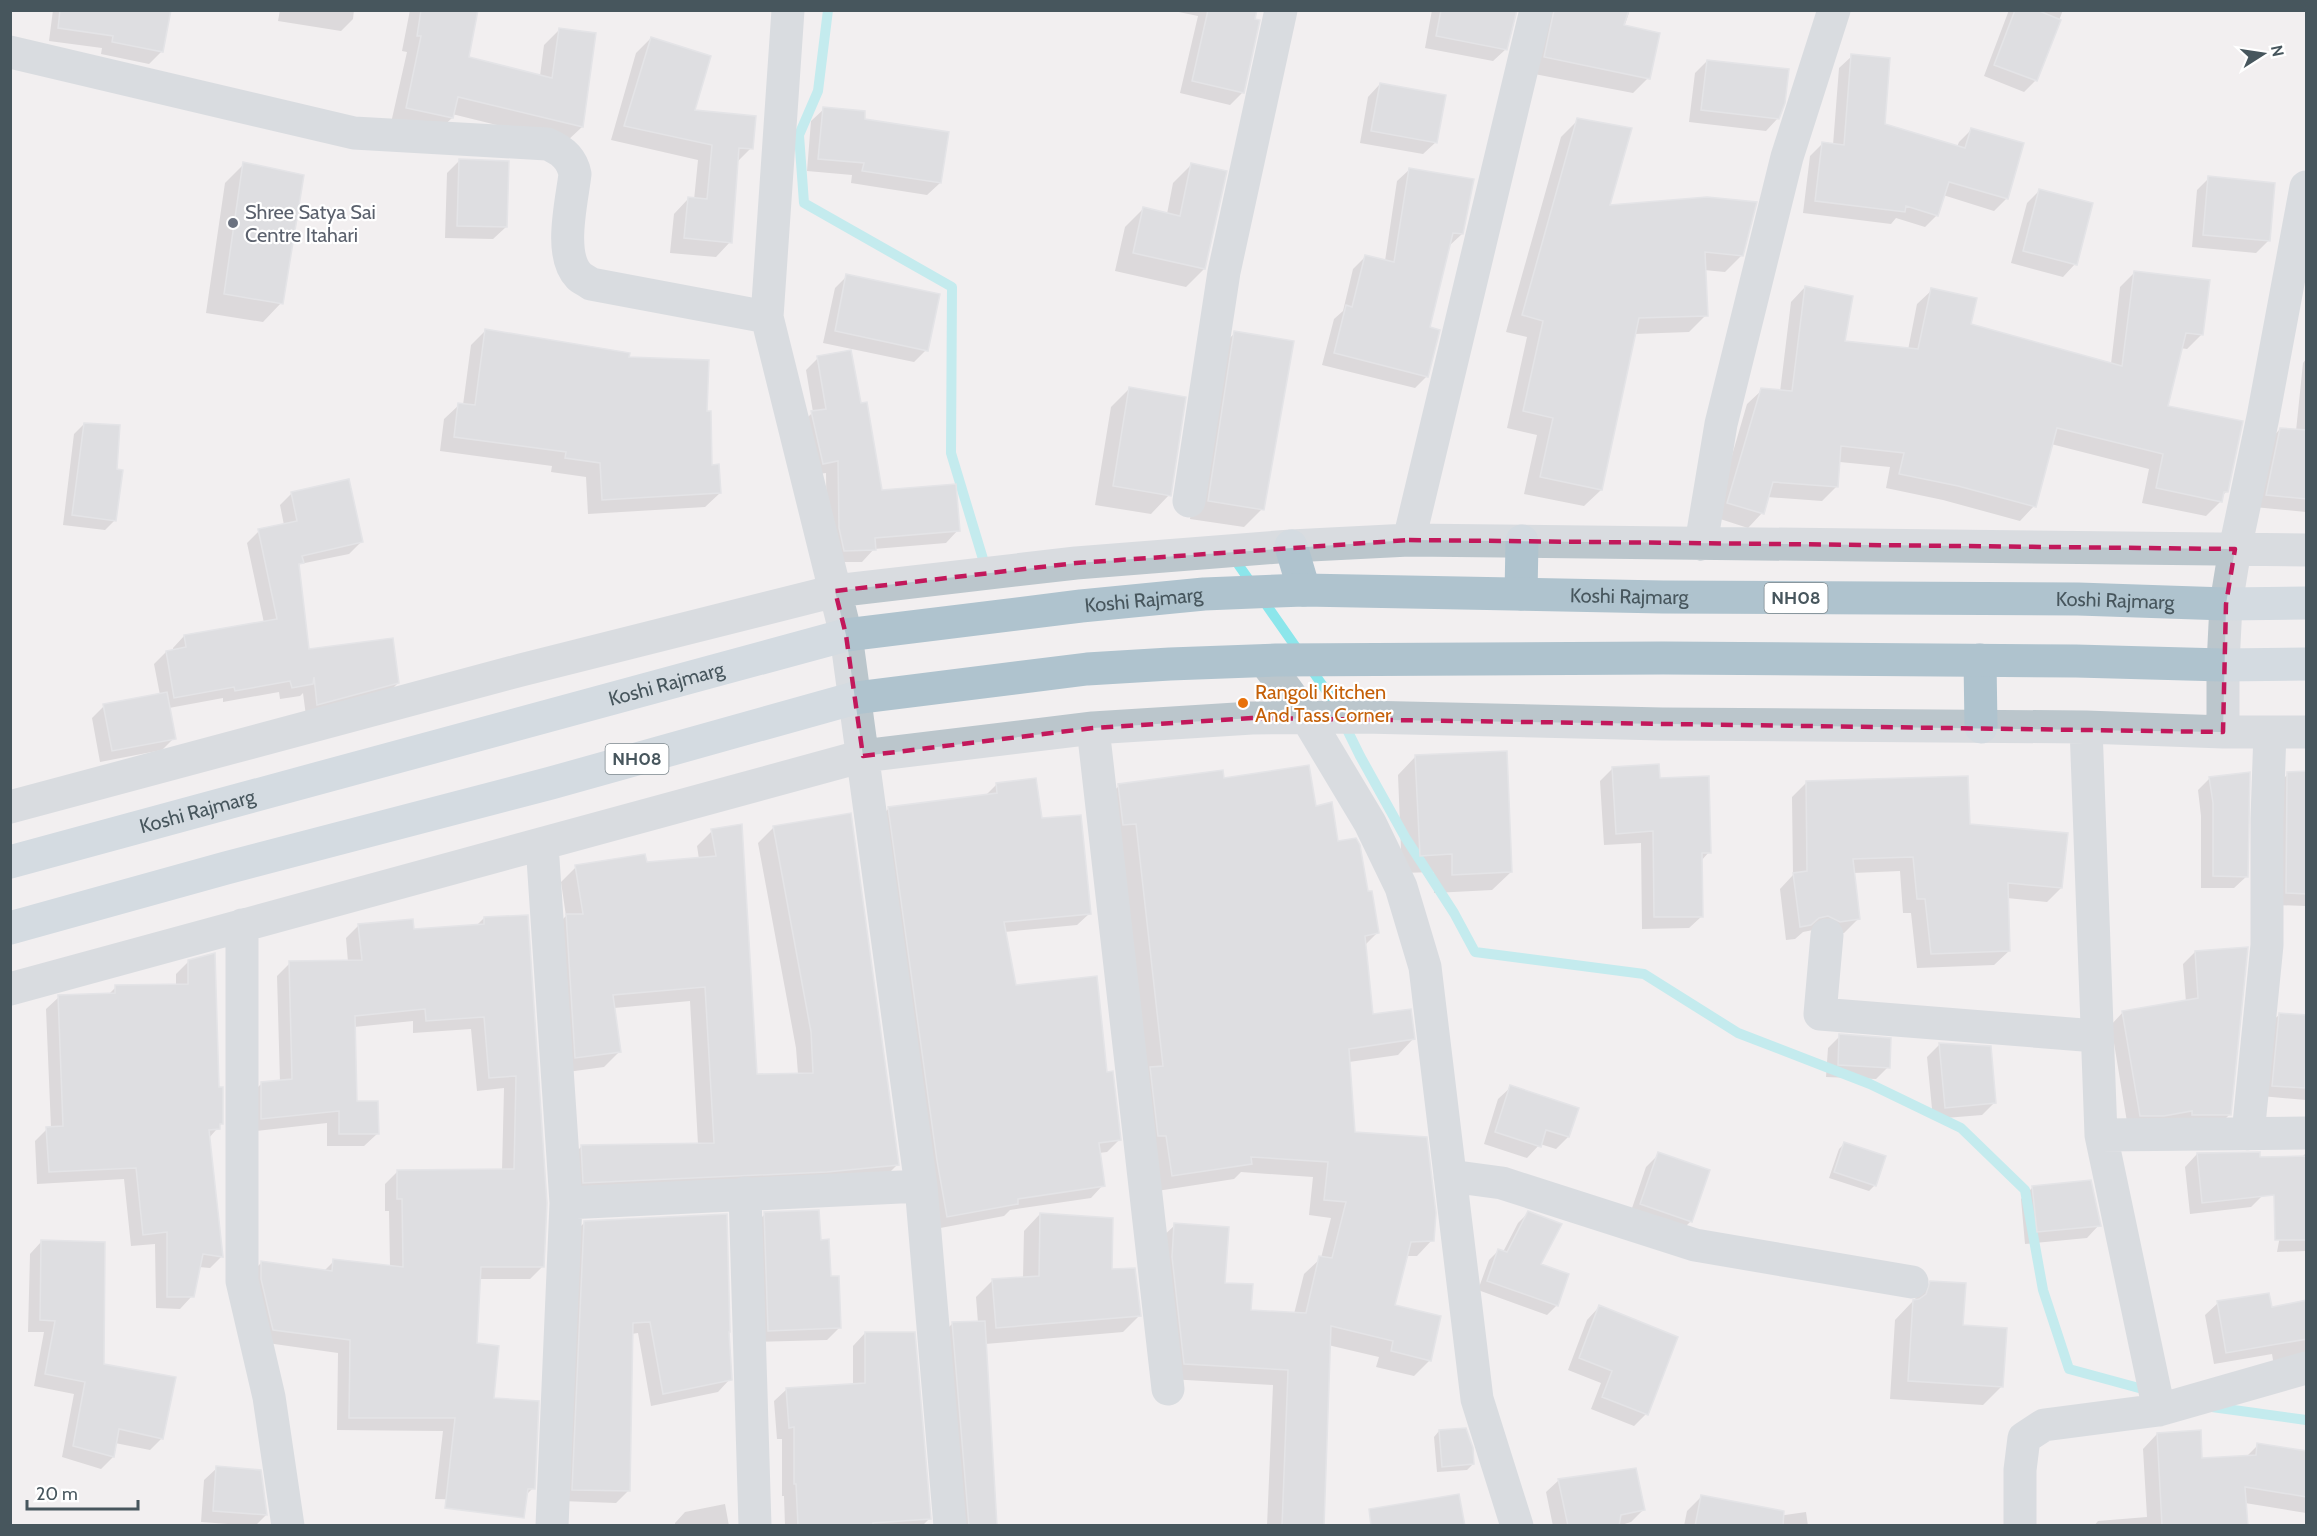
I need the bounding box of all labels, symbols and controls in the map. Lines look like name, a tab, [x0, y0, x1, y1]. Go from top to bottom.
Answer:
north arrow	[2233, 24, 2293, 84]
text: N	[2267, 43, 2288, 58]
place label: Shree Satya Sai Centre Itahari	[245, 200, 376, 247]
marker: Shree Satya Sai Centre Itahari	[226, 216, 240, 230]
street label: Koshi Rajmarg	[1083, 582, 1205, 618]
street label: Koshi Rajmarg	[1570, 583, 1690, 609]
road number: NH08	[1764, 583, 1828, 613]
street label: Koshi Rajmarg	[2056, 587, 2176, 614]
street label: Koshi Rajmarg	[606, 656, 728, 711]
place label: Rangoli Kitchen And Tass Corner	[1255, 680, 1392, 727]
marker: Rangoli Kitchen And Tass Corner	[1236, 696, 1250, 710]
road number: NH08	[606, 744, 668, 774]
street label: Koshi Rajmarg	[137, 784, 259, 838]
scale bar	[27, 1473, 138, 1511]
text: 20 m	[36, 1483, 78, 1505]

